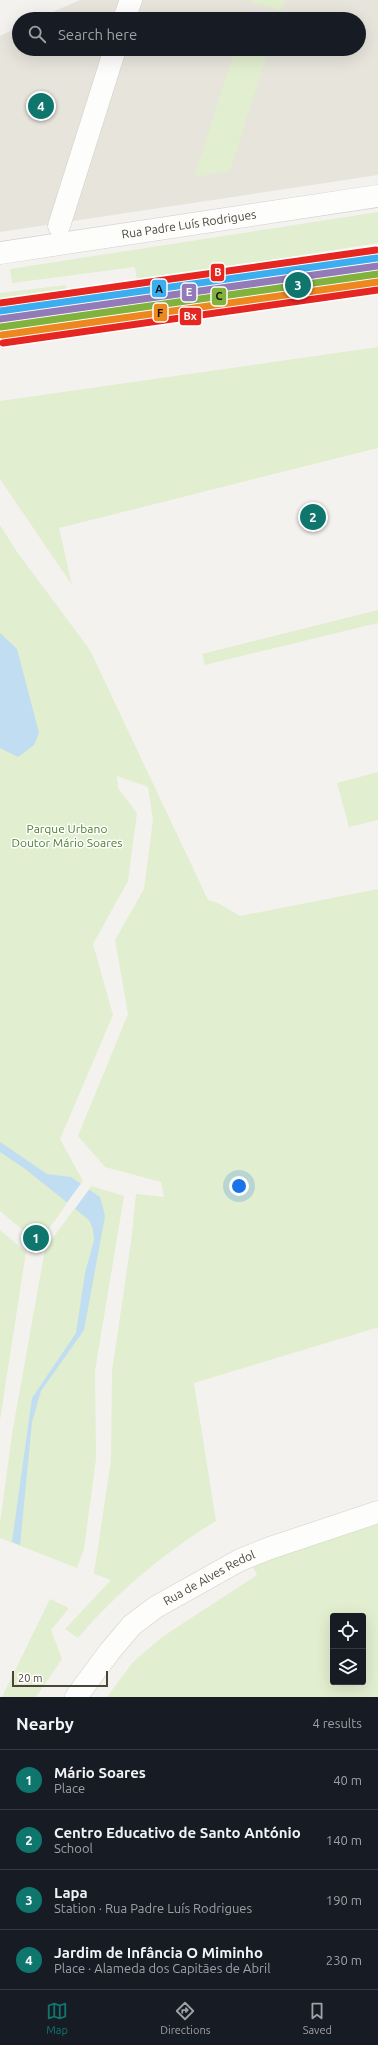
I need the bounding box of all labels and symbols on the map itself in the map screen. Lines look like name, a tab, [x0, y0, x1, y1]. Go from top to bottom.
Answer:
pin: 4	[28, 91, 54, 121]
street label: Rua Padre Luís Rodrigues	[121, 207, 257, 241]
line badge: B	[210, 263, 225, 282]
text: B	[214, 266, 222, 278]
pin: 3	[285, 270, 311, 300]
line badge: A	[151, 279, 167, 298]
text: A	[155, 283, 163, 295]
line badge: E	[181, 283, 197, 302]
text: E	[186, 286, 193, 298]
line badge: C	[211, 287, 227, 306]
text: C	[215, 290, 223, 302]
line badge: F	[153, 303, 168, 322]
text: F	[157, 307, 163, 319]
line badge: Bx	[179, 307, 202, 326]
text: Bx	[183, 310, 197, 322]
pin: 2	[300, 502, 326, 532]
park label: Parque Urbano Doutor Mário Soares	[11, 822, 123, 849]
your location	[229, 1176, 249, 1196]
pin: 1	[23, 1223, 49, 1253]
street label: Rua de Alves Redol	[161, 1548, 257, 1608]
scale bar	[12, 1669, 108, 1688]

